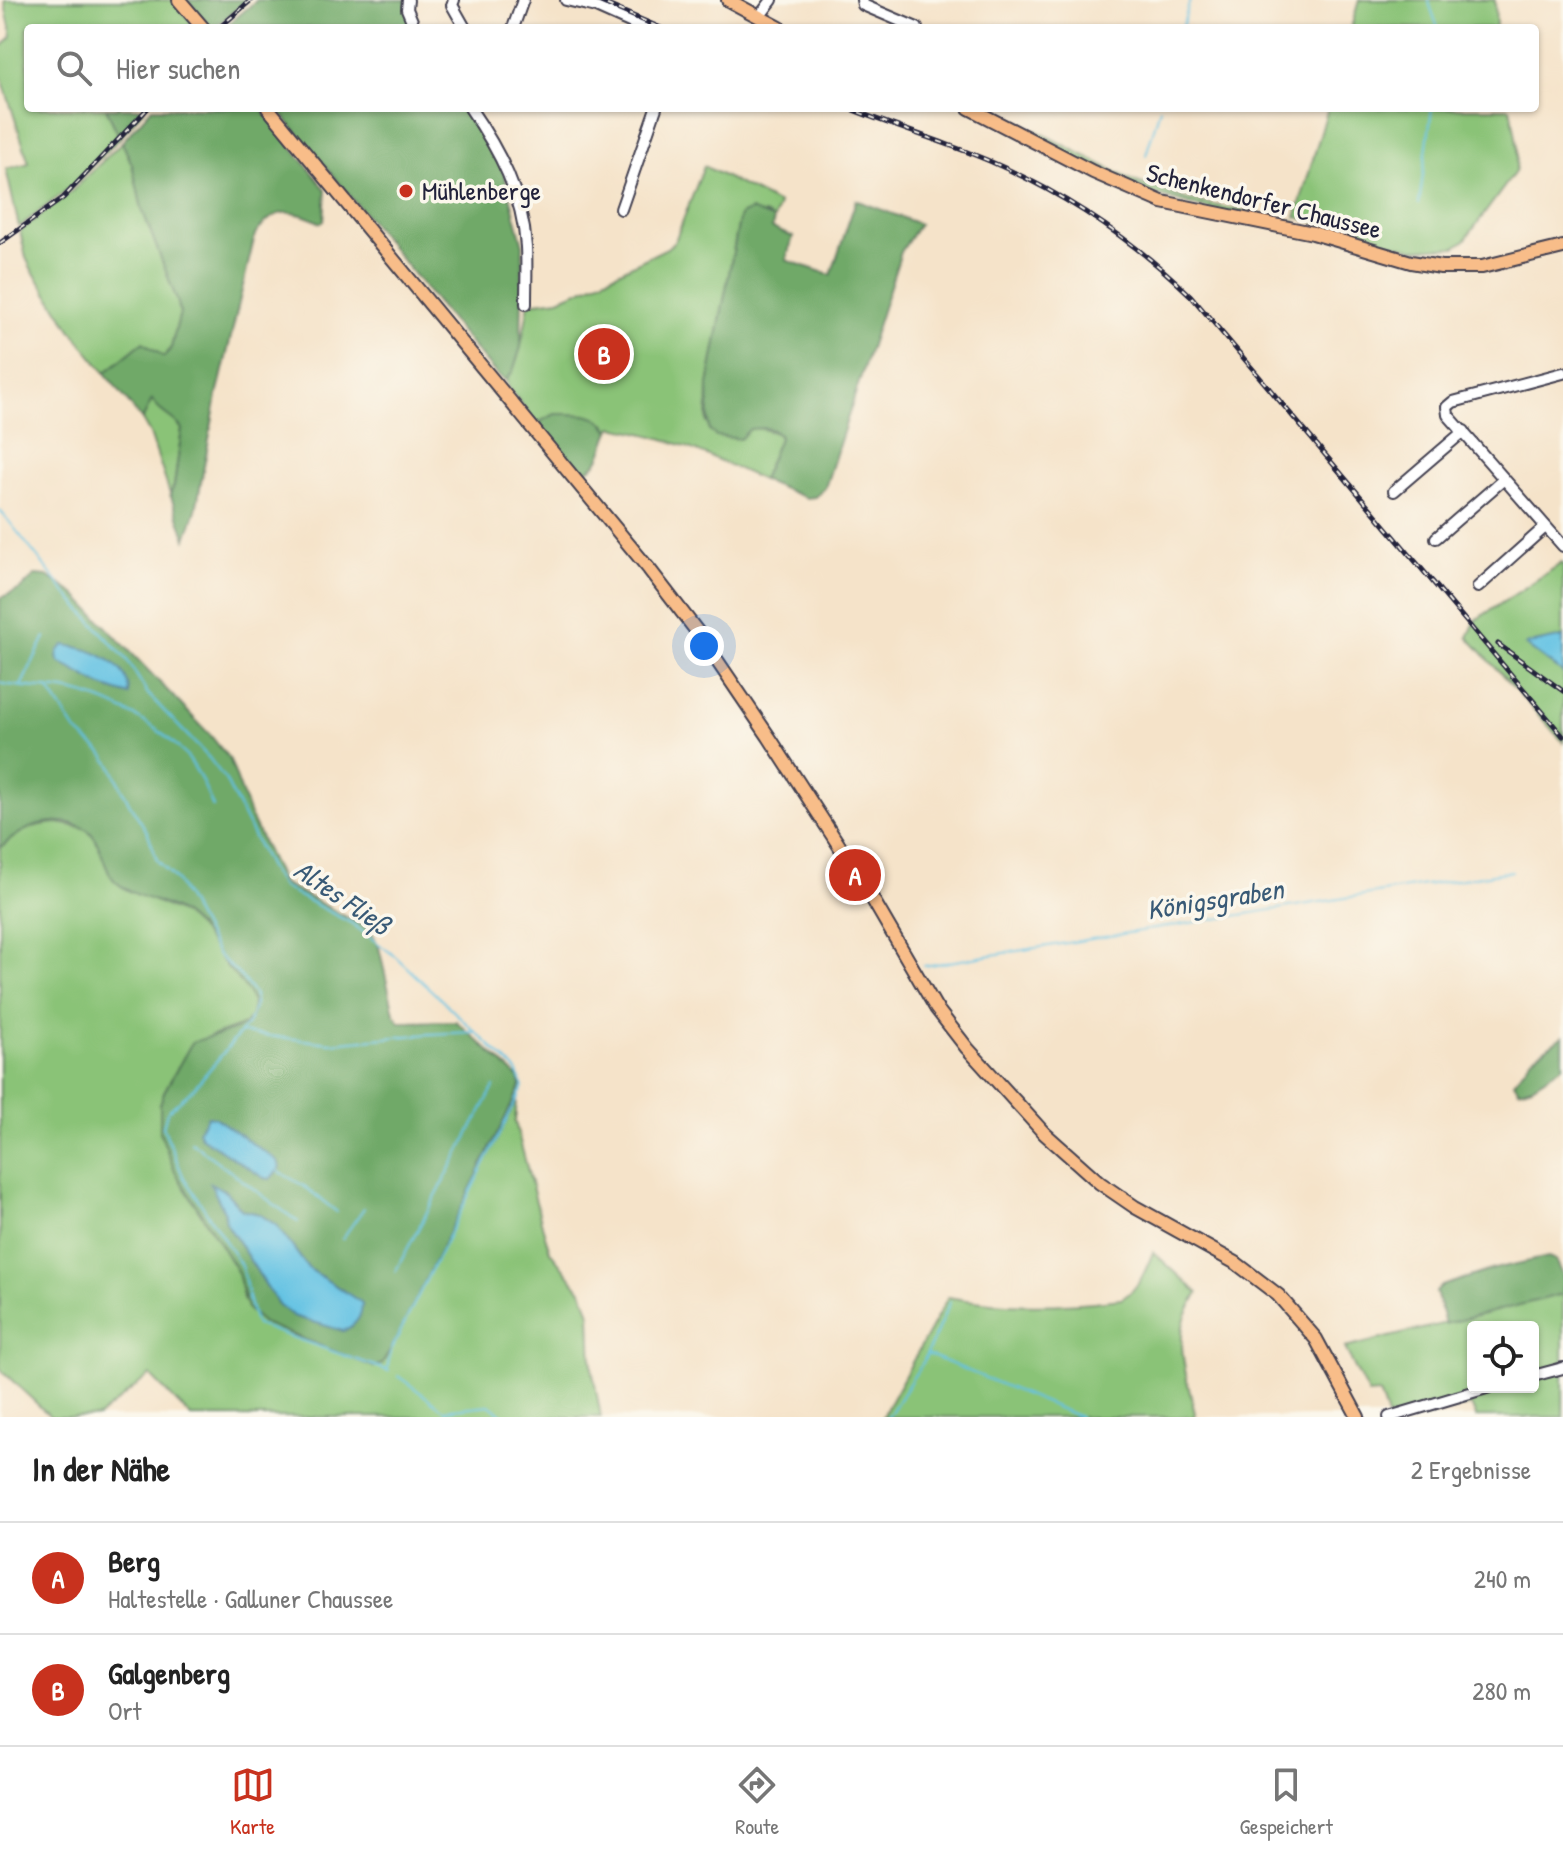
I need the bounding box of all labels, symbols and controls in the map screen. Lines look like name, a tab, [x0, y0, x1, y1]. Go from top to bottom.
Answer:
search box	[24, 24, 1539, 112]
icon: search	[52, 46, 96, 90]
text: Hier suchen	[116, 48, 240, 88]
street label: Schenkendorfer Chaussee	[1143, 154, 1385, 247]
place label: Mühlenberge	[422, 173, 541, 208]
marker: Mühlenberge	[397, 182, 415, 200]
pin: B	[578, 324, 630, 384]
your location	[684, 626, 724, 666]
pin: A	[829, 845, 881, 905]
water label: Altes Fließ	[287, 851, 400, 944]
water label: Königsgraben	[1144, 869, 1288, 929]
map controls	[1467, 1321, 1539, 1393]
button: locate	[1467, 1321, 1539, 1393]
text: In der Nähe	[32, 1446, 170, 1492]
text: 2 Ergebnisse	[1411, 1452, 1531, 1487]
text: Berg	[108, 1541, 160, 1581]
text: A	[52, 1561, 64, 1596]
text: 240 m	[1474, 1561, 1531, 1596]
text: Haltestelle · Galluner Chaussee	[108, 1581, 393, 1616]
text: Galgenberg	[108, 1653, 230, 1693]
text: B	[51, 1673, 65, 1708]
text: 280 m	[1472, 1673, 1531, 1708]
text: Ort	[108, 1693, 141, 1728]
tab: Karte	[230, 1763, 275, 1841]
tab: Route	[735, 1763, 779, 1841]
tab: Gespeichert	[1239, 1763, 1333, 1841]

